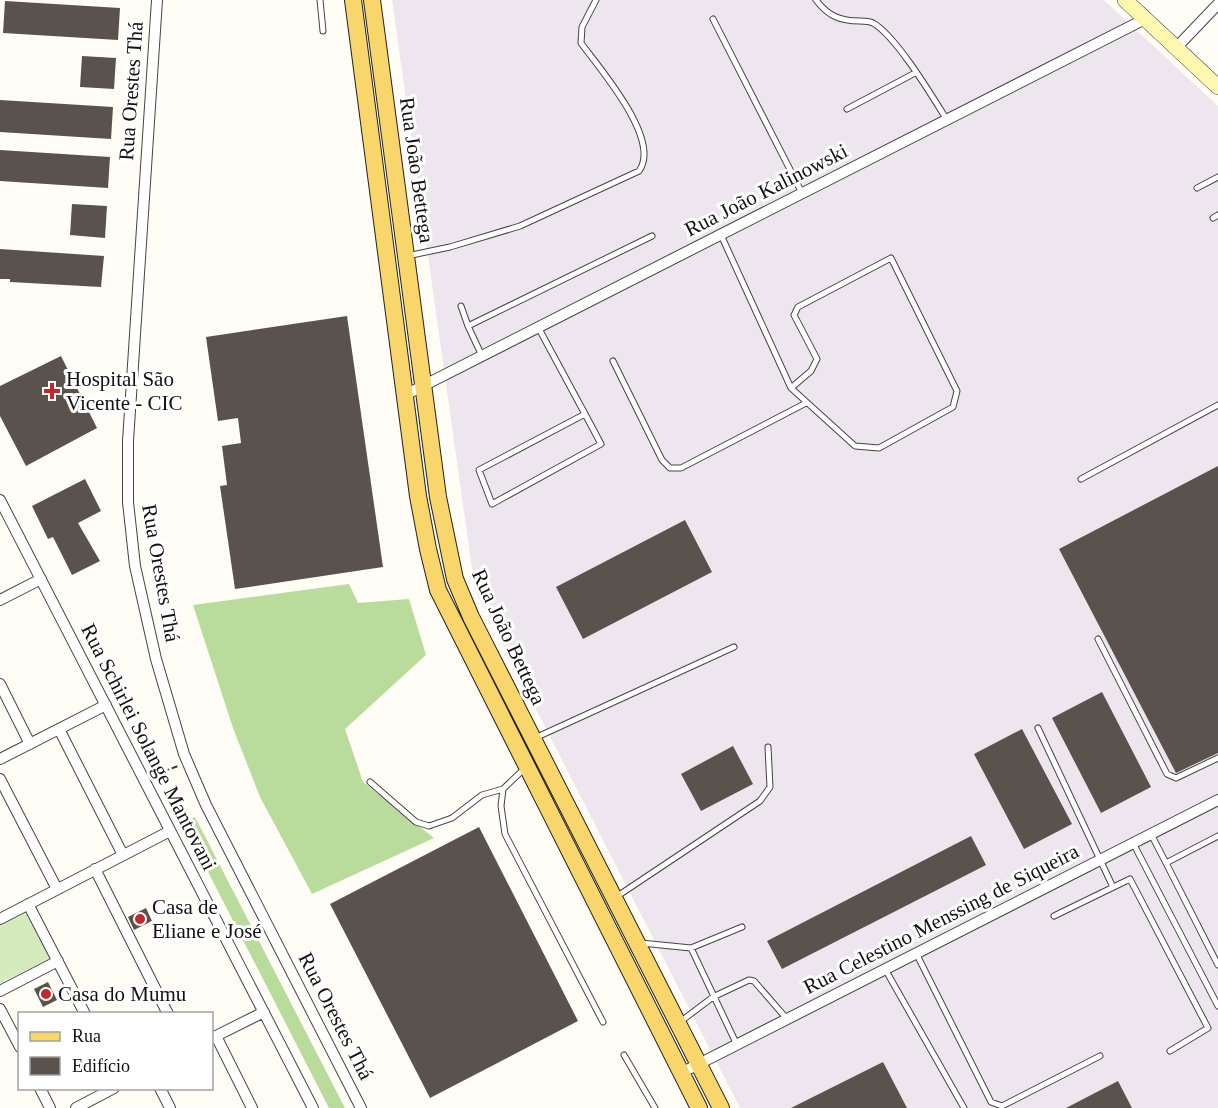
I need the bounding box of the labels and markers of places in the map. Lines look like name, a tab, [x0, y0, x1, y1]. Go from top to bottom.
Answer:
place label: Hospital São Vicente - CIC	[66, 367, 183, 415]
marker: Hospital São Vicente - CIC	[43, 382, 61, 400]
place label: Casa de Eliane e José	[152, 895, 262, 943]
marker: Casa de Eliane e José	[133, 912, 147, 926]
place label: Casa do Mumu	[58, 982, 187, 1006]
marker: Casa do Mumu	[39, 987, 53, 1001]

